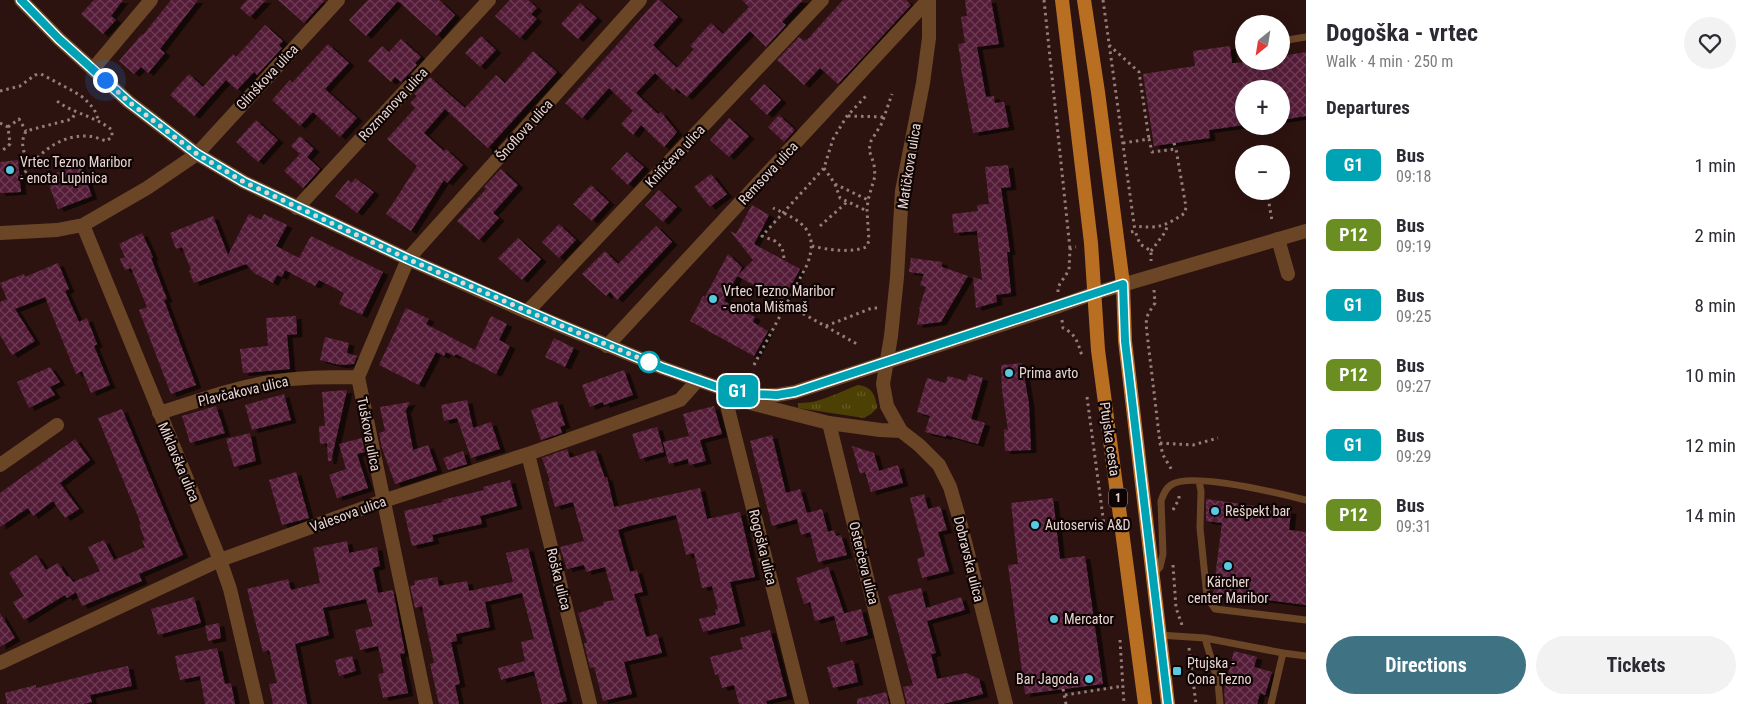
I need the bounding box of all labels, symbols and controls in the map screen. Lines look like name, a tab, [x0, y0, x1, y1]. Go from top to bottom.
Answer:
north arrow	[1235, 15, 1290, 70]
map controls	[1235, 15, 1290, 200]
button: heart	[1684, 17, 1736, 69]
text: Dogoška - vrtec	[1326, 19, 1478, 47]
street label: Glinškova ulica	[233, 41, 301, 113]
text: Walk · 4 min · 250 m	[1326, 52, 1453, 71]
street label: Rozmanova ulica	[355, 64, 431, 144]
your location	[93, 68, 118, 93]
button: +	[1235, 80, 1290, 135]
street label: Šnoflova ulica	[491, 95, 556, 164]
text: Departures	[1326, 96, 1410, 119]
street label: Knifičeva ulica	[642, 121, 708, 191]
street label: Matičkova ulica	[894, 122, 924, 210]
street label: Remsova ulica	[735, 138, 801, 208]
text: Bus	[1396, 144, 1425, 167]
button: −	[1235, 145, 1290, 200]
place label: Vrtec Tezno Maribor - enota Lupinica	[20, 154, 132, 186]
text: G1	[1344, 154, 1363, 175]
text: 1 min	[1694, 154, 1736, 177]
marker: Vrtec Tezno Maribor - enota Lupinica	[4, 164, 16, 176]
text: 09:18	[1396, 167, 1431, 186]
text: Bus	[1396, 214, 1425, 237]
text: P12	[1339, 224, 1368, 245]
text: 2 min	[1694, 224, 1736, 247]
text: 09:19	[1396, 237, 1431, 256]
place label: Vrtec Tezno Maribor - enota Mišmaš	[723, 283, 835, 315]
text: Bus	[1396, 284, 1425, 307]
marker: Vrtec Tezno Maribor - enota Mišmaš	[707, 293, 719, 305]
text: G1	[1344, 294, 1363, 315]
text: 8 min	[1694, 294, 1736, 317]
text: 09:25	[1396, 307, 1431, 326]
unlabelled marker	[638, 351, 660, 373]
text: Bus	[1396, 354, 1425, 377]
text: P12	[1339, 364, 1368, 385]
text: 10 min	[1685, 364, 1736, 387]
place label: Prima avto	[1019, 365, 1078, 381]
marker: Prima avto	[1003, 367, 1015, 379]
street label: Plavčakova ulica	[196, 373, 290, 409]
line badge: G1	[716, 375, 760, 407]
text: 09:27	[1396, 377, 1431, 396]
text: G1	[728, 380, 748, 401]
street label: Tuškova ulica	[354, 396, 384, 472]
street label: Ptujska cesta	[1097, 401, 1123, 477]
street label: Miklavška ulica	[155, 420, 203, 504]
text: Bus	[1396, 424, 1425, 447]
text: G1	[1344, 434, 1363, 455]
text: 12 min	[1685, 434, 1736, 457]
text: 09:29	[1396, 447, 1431, 466]
road number: 1	[1109, 488, 1127, 508]
street label: Valesova ulica	[308, 493, 388, 535]
text: Bus	[1396, 494, 1425, 517]
place label: Rešpekt bar	[1225, 503, 1290, 519]
text: P12	[1339, 504, 1368, 525]
text: 14 min	[1685, 504, 1736, 527]
marker: Rešpekt bar	[1209, 505, 1221, 517]
street label: Rogoška ulica	[746, 508, 780, 586]
street label: Dobravska ulica	[951, 515, 987, 603]
place label: Autoservis A&D	[1045, 517, 1131, 533]
text: 09:31	[1396, 517, 1431, 536]
marker: Autoservis A&D	[1029, 519, 1041, 531]
street label: Osterčeva ulica	[846, 520, 882, 606]
street label: Roška ulica	[544, 546, 574, 612]
marker: Kärcher center Maribor	[1222, 560, 1234, 572]
place label: Kärcher center Maribor	[1188, 574, 1268, 606]
place label: Mercator	[1064, 611, 1114, 627]
marker: Mercator	[1048, 613, 1060, 625]
button: Directions	[1326, 636, 1526, 694]
button: Tickets	[1536, 636, 1736, 694]
place label: Ptujska - Cona Tezno	[1187, 655, 1252, 687]
marker: Ptujska - Cona Tezno	[1171, 665, 1183, 677]
place label: Bar Jagoda	[1016, 671, 1079, 687]
marker: Bar Jagoda	[1083, 673, 1095, 685]

